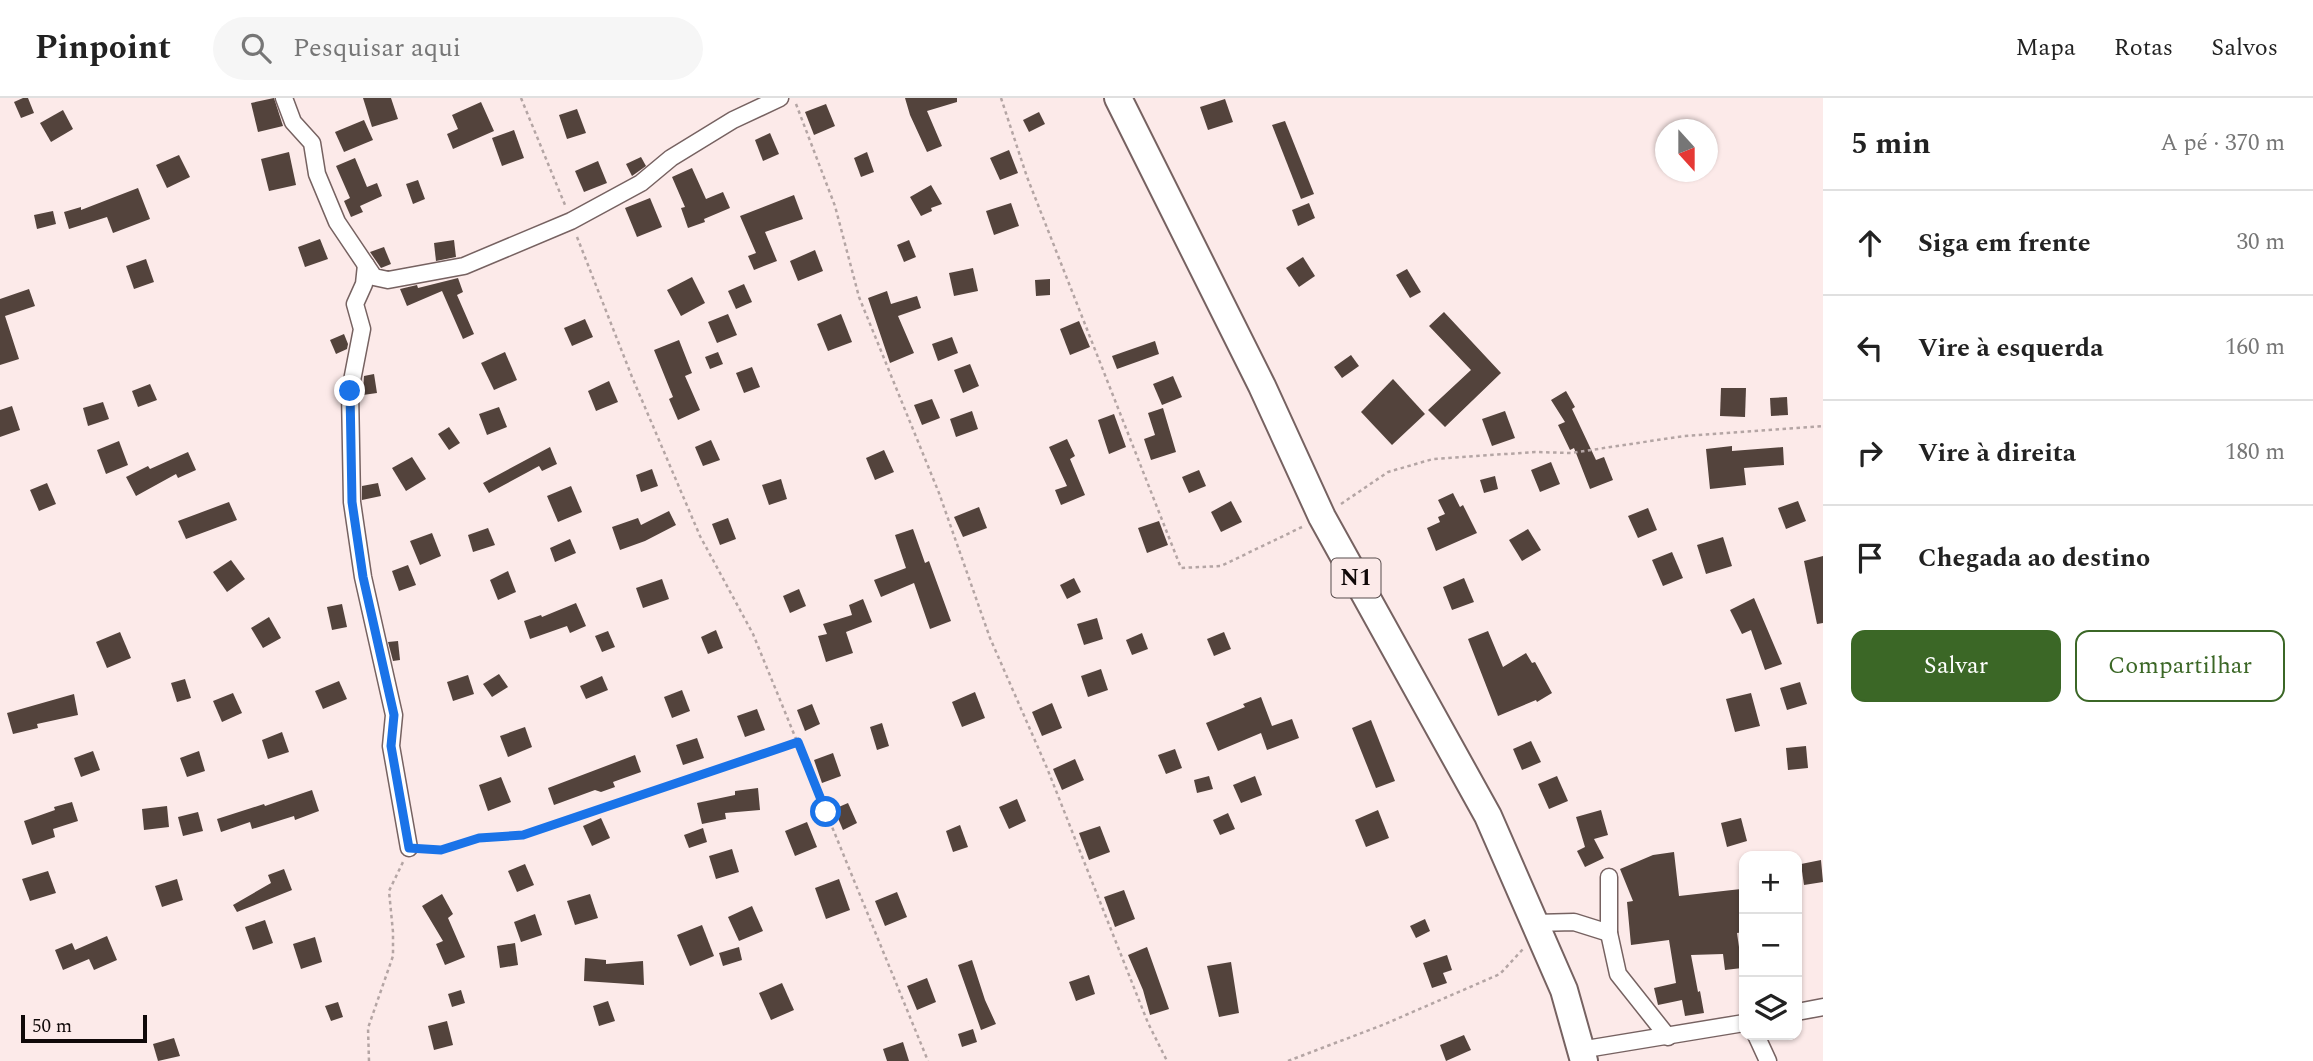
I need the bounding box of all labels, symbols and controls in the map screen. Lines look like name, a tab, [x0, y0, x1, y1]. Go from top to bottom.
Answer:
search box	[213, 17, 703, 80]
text: Pinpoint	[35, 23, 171, 73]
text: Pesquisar aqui	[293, 28, 461, 68]
icon: search	[237, 29, 275, 67]
text: Mapa	[2016, 30, 2076, 66]
text: Rotas	[2114, 30, 2173, 66]
text: Salvos	[2211, 30, 2278, 66]
north arrow	[1655, 119, 1718, 182]
text: 5 min	[1851, 121, 1931, 167]
text: A pé · 370 m	[2160, 126, 2285, 161]
text: Siga em frente	[1918, 223, 2091, 263]
icon: ahead	[1851, 224, 1889, 262]
text: 30 m	[2236, 225, 2285, 260]
text: Vire à esquerda	[1918, 328, 2104, 368]
icon: left	[1851, 329, 1889, 367]
text: 160 m	[2225, 330, 2285, 365]
route end	[334, 375, 365, 406]
text: Vire à direita	[1918, 433, 2076, 473]
icon: right	[1851, 434, 1889, 472]
text: 180 m	[2225, 435, 2285, 470]
text: Chegada ao destino	[1918, 538, 2150, 578]
icon: arrive	[1851, 539, 1889, 577]
road number: N1	[1332, 558, 1380, 598]
button: Salvar	[1851, 630, 2061, 702]
button: Compartilhar	[2075, 630, 2285, 702]
route start	[810, 796, 841, 827]
map controls	[1739, 851, 1802, 1040]
button: +	[1739, 851, 1802, 914]
button: −	[1739, 914, 1802, 977]
button: layers	[1739, 977, 1802, 1040]
scale bar	[21, 1012, 147, 1044]
text: 50 m	[32, 1012, 72, 1041]

